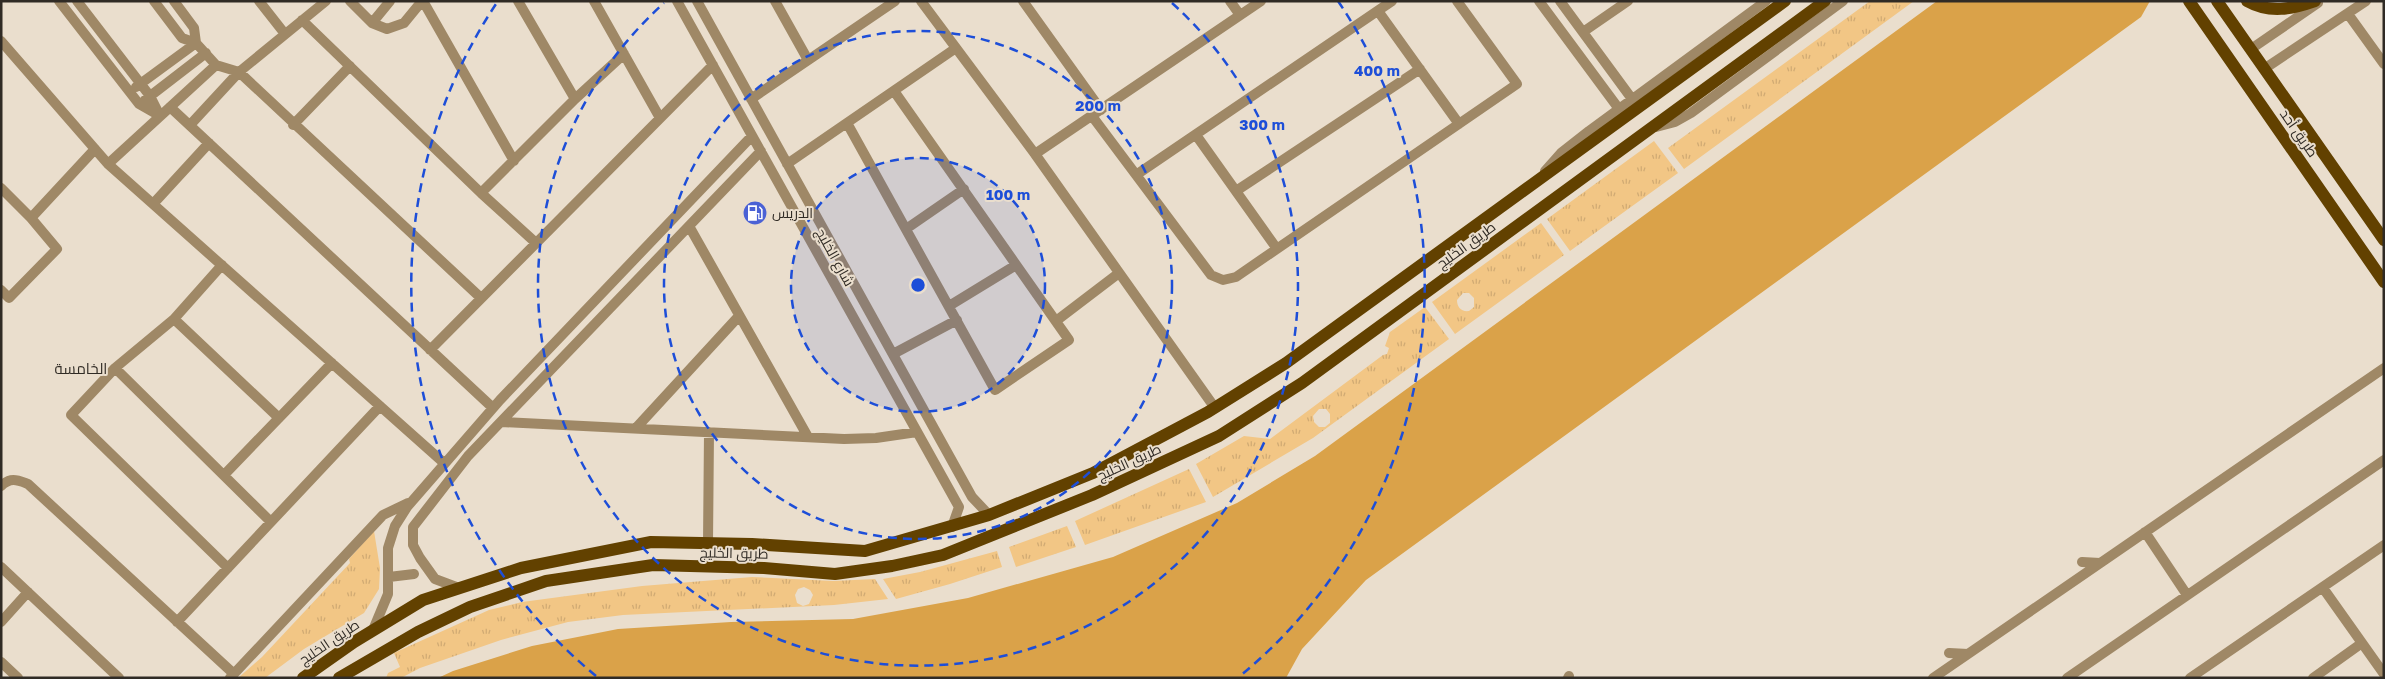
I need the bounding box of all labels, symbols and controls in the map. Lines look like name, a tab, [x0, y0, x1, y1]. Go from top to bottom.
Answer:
text: 400 m	[1354, 61, 1400, 79]
text: 200 m	[1075, 96, 1121, 114]
street label: طريق أحد	[2276, 106, 2322, 160]
text: 300 m	[1239, 115, 1285, 133]
text: 100 m	[986, 185, 1030, 203]
fuel station icon: الدريس	[742, 200, 768, 226]
place label: الدريس	[772, 204, 813, 221]
street label: طريق الخليج	[1433, 218, 1499, 272]
street label: شارع الخليج	[812, 225, 858, 289]
centre of rings	[909, 276, 927, 294]
district label: الخامسة	[55, 359, 107, 377]
street label: طريق الخليج	[1094, 439, 1164, 485]
street label: طريق الخليج	[699, 543, 769, 563]
street label: طريق الخليج	[295, 615, 363, 669]

